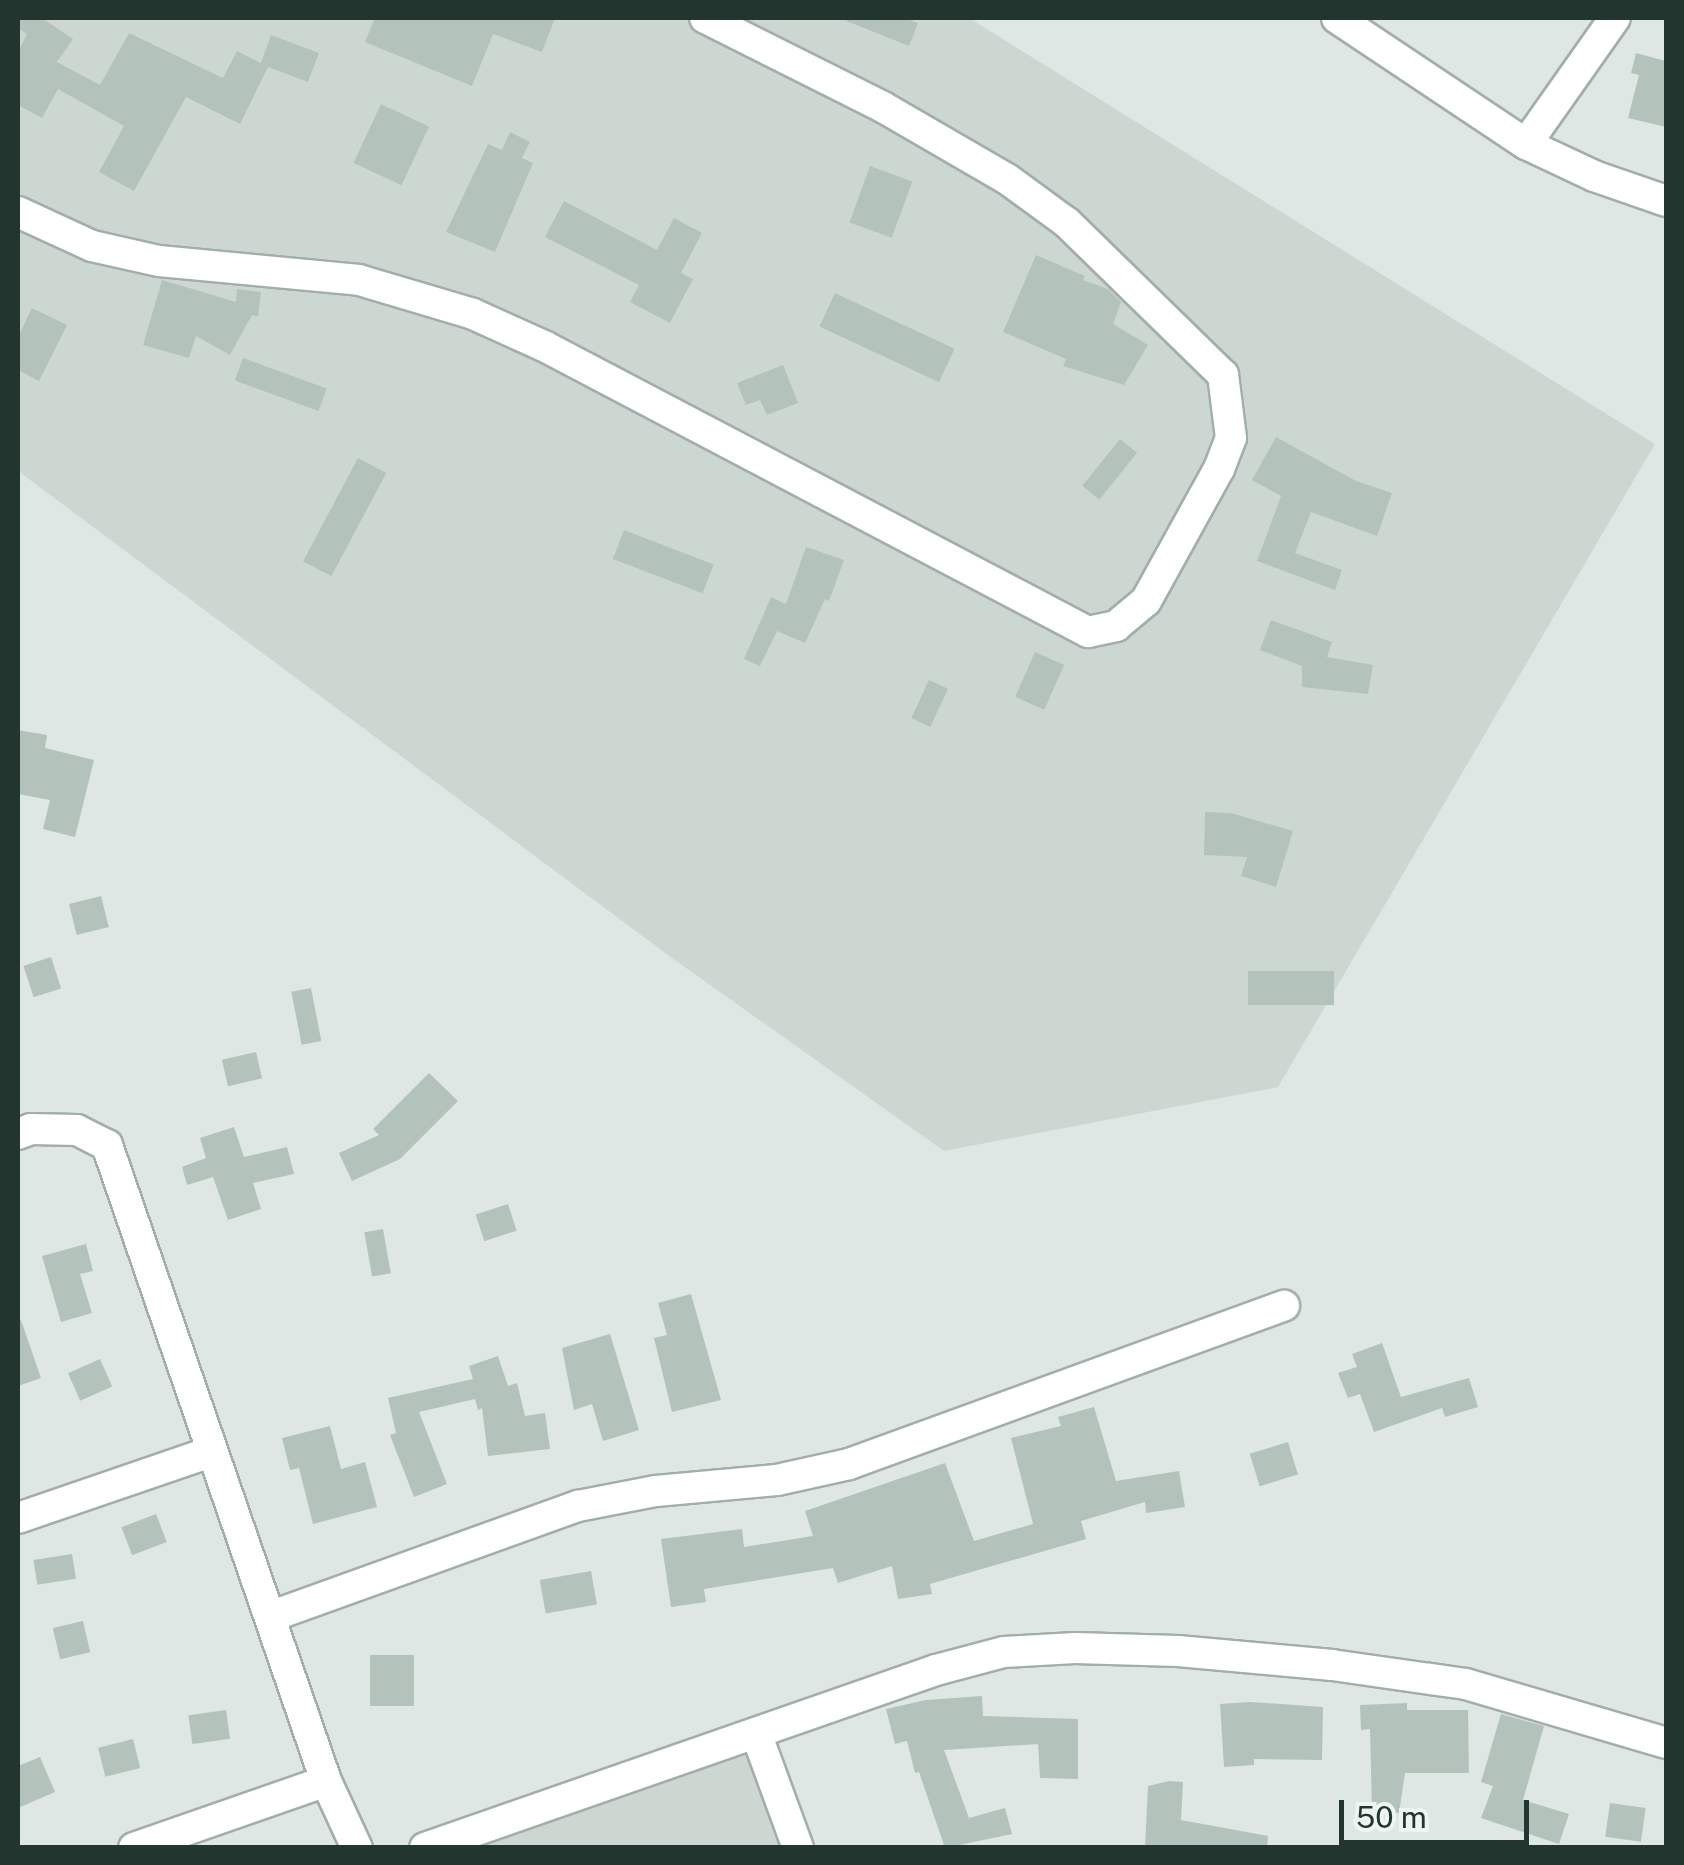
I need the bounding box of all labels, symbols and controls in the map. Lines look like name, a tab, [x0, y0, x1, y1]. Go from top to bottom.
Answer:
scale bar	[1344, 1780, 1534, 1842]
text: 50 m	[1356, 1799, 1427, 1835]

